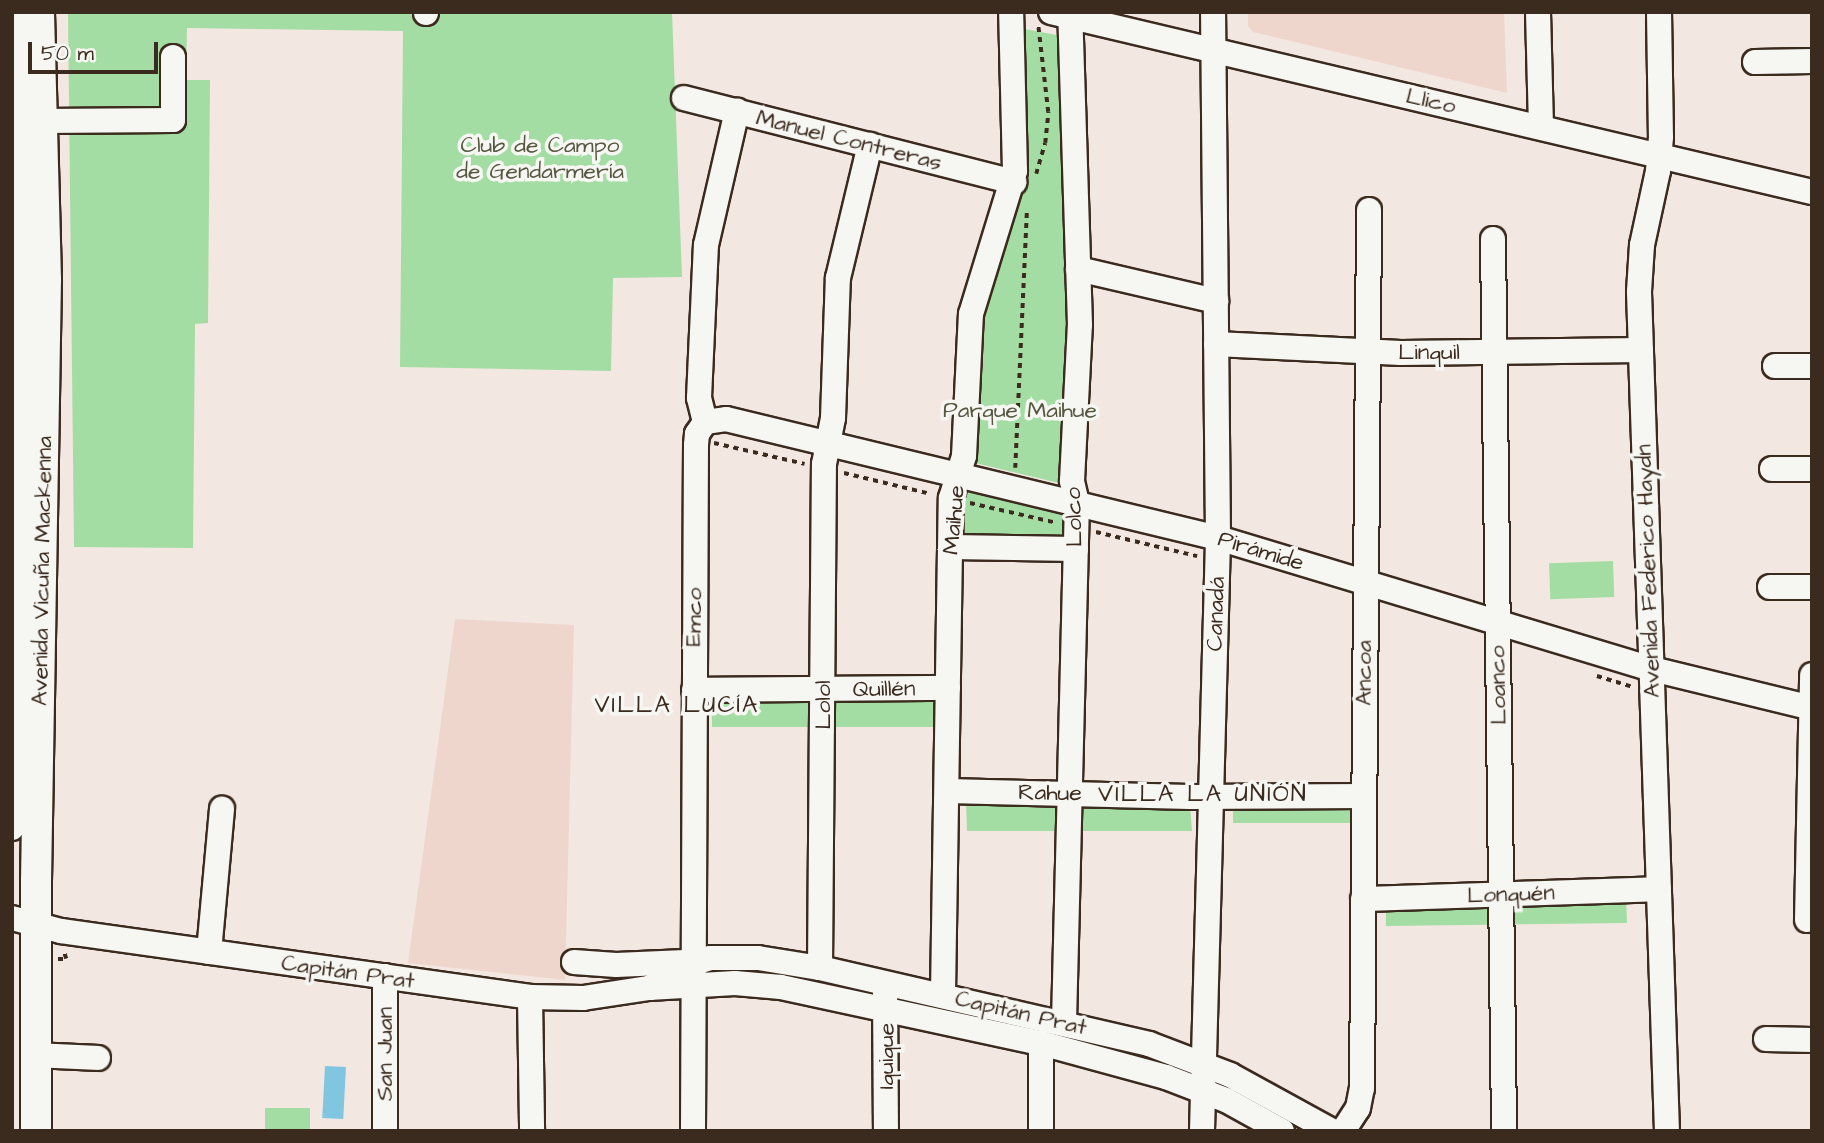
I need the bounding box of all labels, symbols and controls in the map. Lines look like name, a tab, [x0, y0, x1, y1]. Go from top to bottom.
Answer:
scale bar	[32, 28, 161, 72]
text: 50 m	[41, 39, 94, 68]
street label: Llico	[1403, 82, 1459, 120]
street label: Manuel Contreras	[753, 104, 945, 176]
park label: Club de Campo de Gendarmería	[456, 131, 624, 185]
street label: Linquil	[1398, 338, 1460, 366]
park label: Parque Maihue	[943, 396, 1097, 424]
street label: Avenida Vicuña Mackenna	[26, 436, 58, 706]
street label: Avenida Federico Haydn	[1630, 444, 1666, 698]
street label: Maihue	[937, 484, 971, 556]
street label: Lolco	[1059, 487, 1089, 547]
street label: Pirámide	[1215, 525, 1307, 577]
street label: Canadá	[1201, 576, 1231, 652]
street label: Emco	[680, 587, 708, 647]
street label: Ancoa	[1350, 640, 1378, 706]
street label: Loanco	[1484, 645, 1512, 725]
street label: Quillén	[852, 675, 916, 703]
street label: Lolol	[809, 680, 837, 730]
district label: VILLA LUCÍA	[596, 692, 758, 720]
street label: Rahue	[1018, 779, 1082, 807]
district label: VILLA LA UNIÓN	[1100, 781, 1306, 809]
street label: Lonquén	[1467, 879, 1555, 909]
street label: Capitán Prat	[280, 949, 416, 995]
street label: Capitán Prat	[952, 984, 1090, 1042]
street label: San Juan	[371, 1007, 399, 1101]
street label: Iquique	[872, 1023, 900, 1089]

